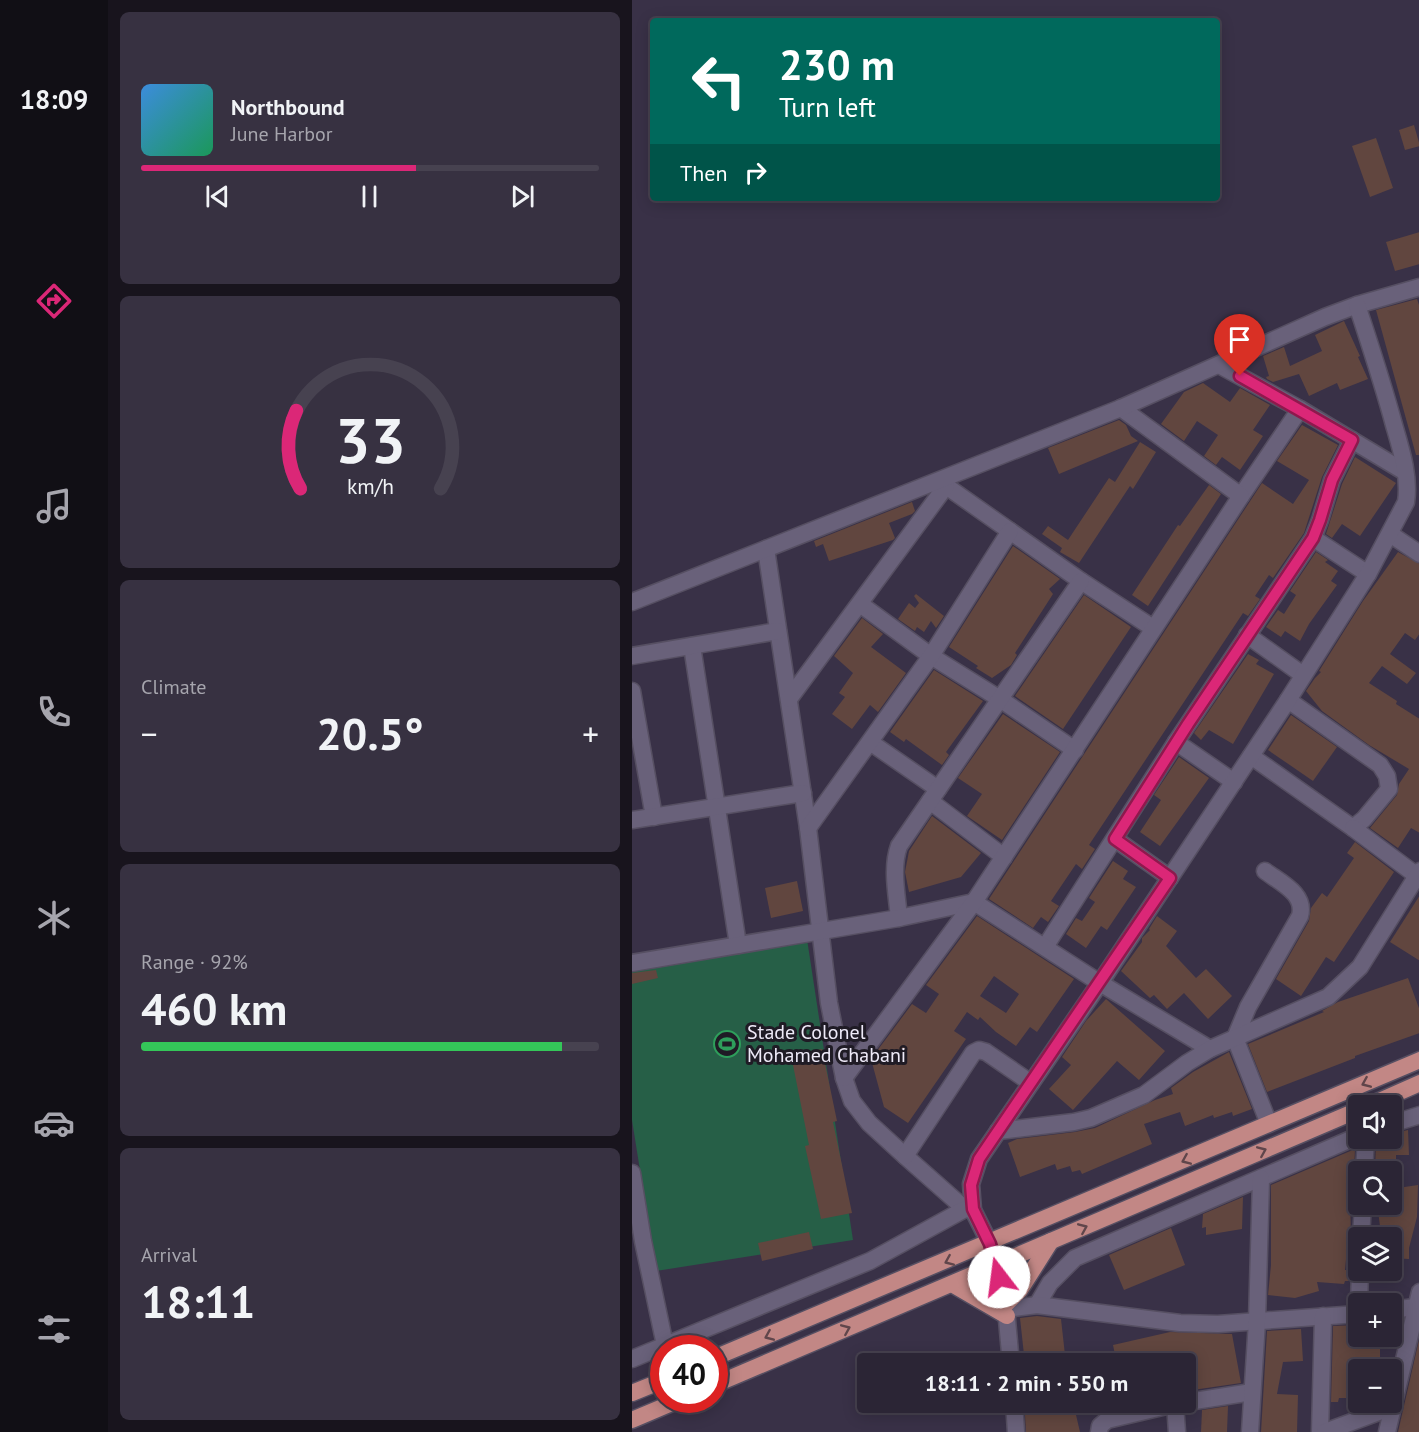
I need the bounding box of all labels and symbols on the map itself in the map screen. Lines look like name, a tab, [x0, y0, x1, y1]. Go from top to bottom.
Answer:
pin	[1214, 314, 1265, 376]
place label: Stade Colonel Mohamed Chabani	[747, 1019, 906, 1068]
sports icon: Stade Colonel Mohamed Chabani	[712, 1029, 742, 1059]
one-way arrow	[1361, 1076, 1372, 1088]
one-way arrow	[1256, 1146, 1267, 1158]
one-way arrow	[1182, 1153, 1193, 1165]
one-way arrow	[1077, 1223, 1088, 1235]
position arrow	[967, 1245, 1031, 1309]
one-way arrow	[944, 1254, 955, 1266]
one-way arrow	[839, 1324, 850, 1336]
one-way arrow	[764, 1329, 775, 1341]
speed limit sign: 40	[650, 1335, 728, 1413]

